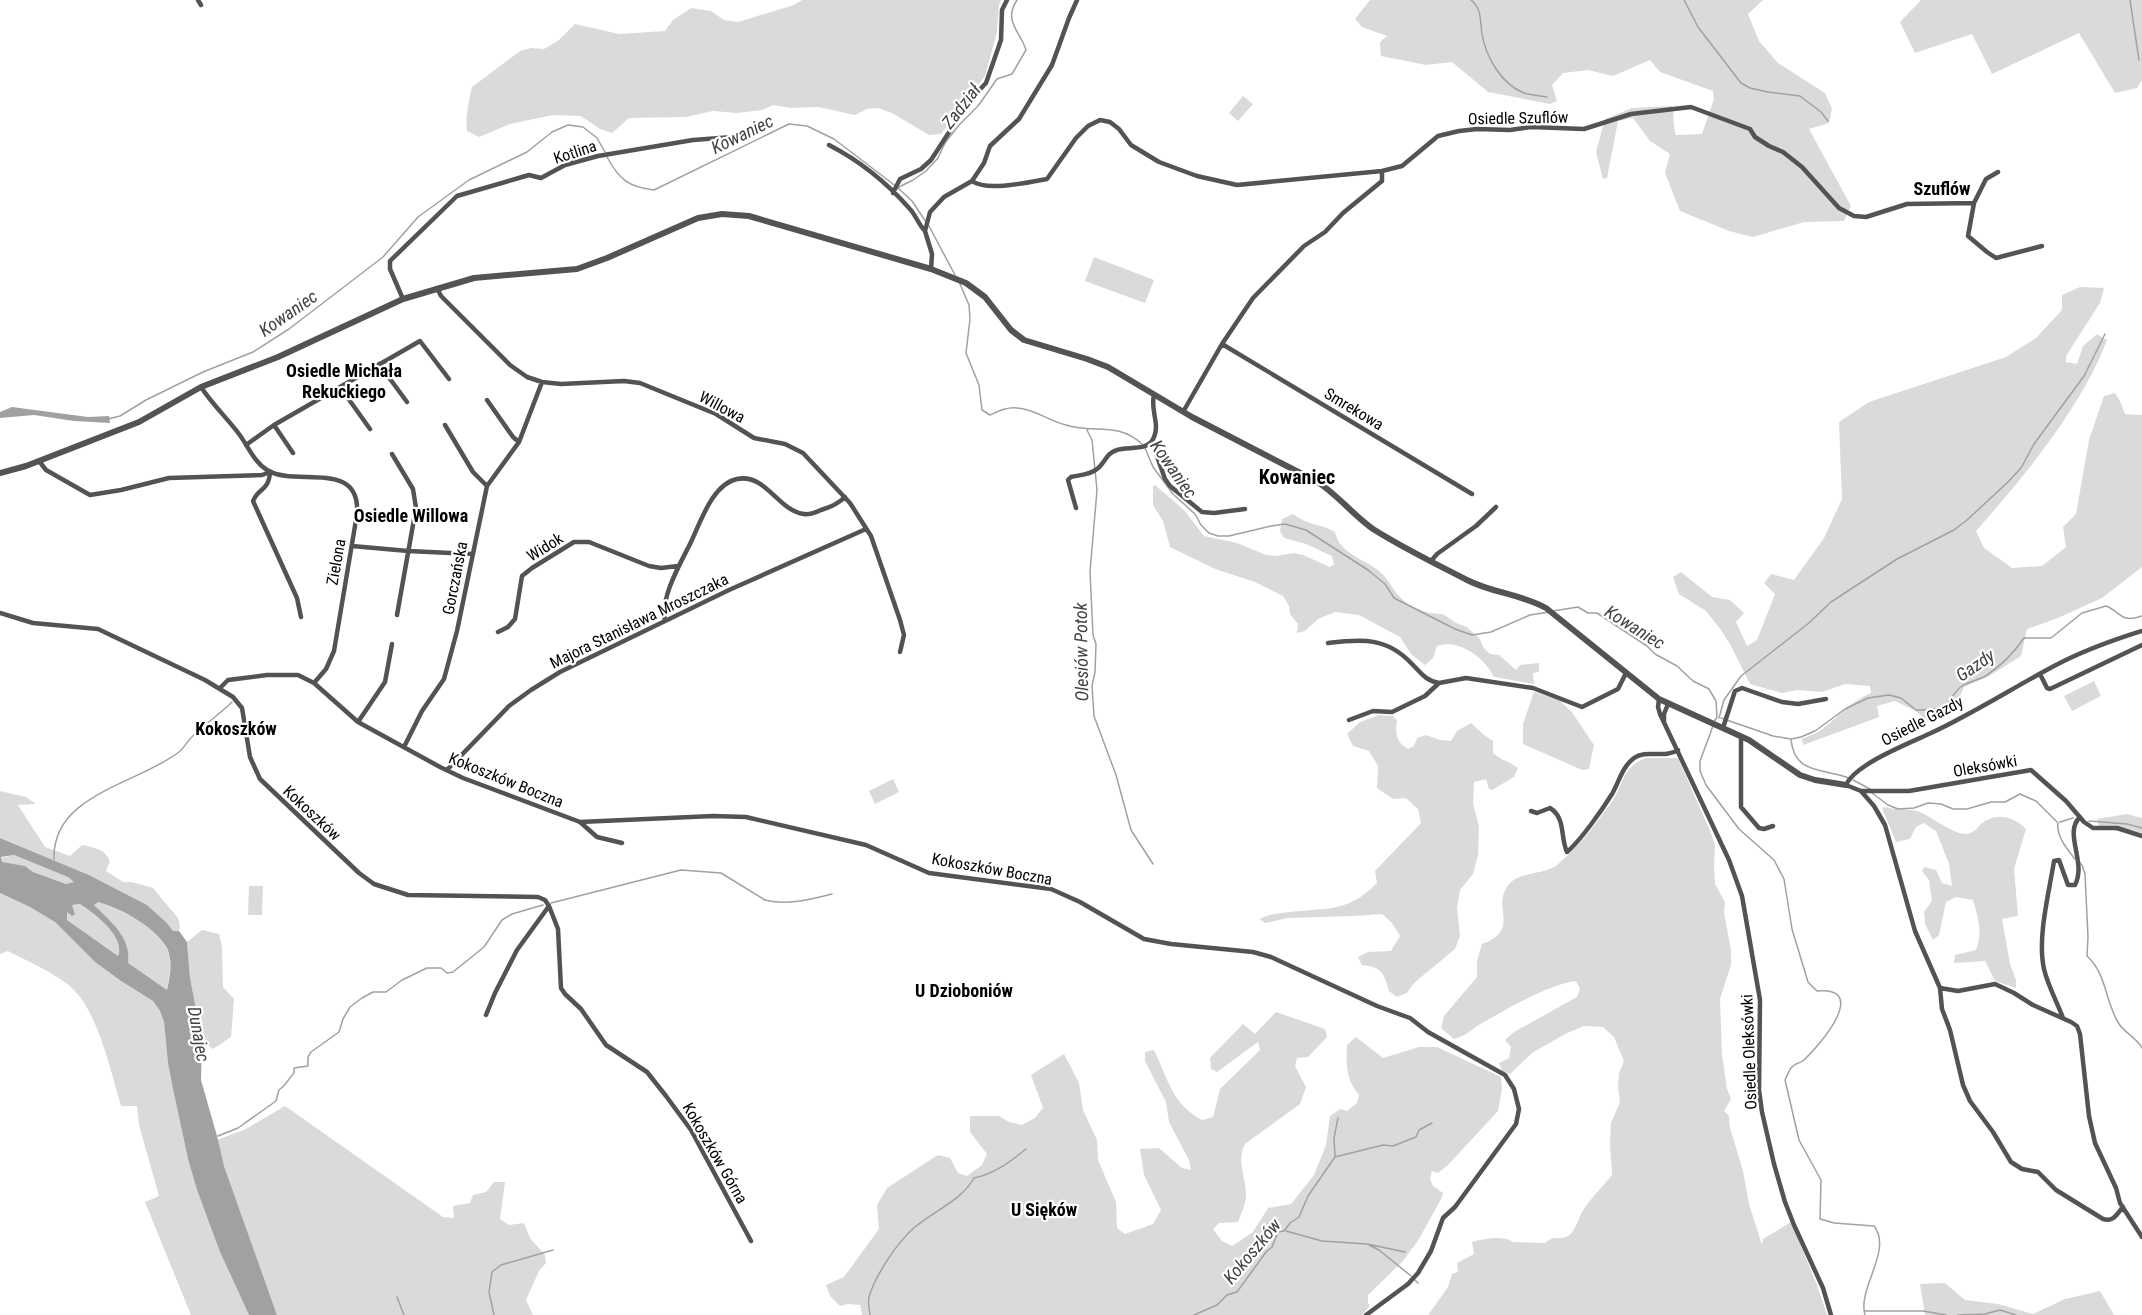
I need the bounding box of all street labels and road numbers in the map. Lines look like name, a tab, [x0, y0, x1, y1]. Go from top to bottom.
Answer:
street label: Osiedle Szuflów	[1468, 108, 1568, 128]
street label: Kotlina	[551, 136, 599, 168]
street label: Smrekowa	[1321, 384, 1387, 434]
street label: Willowa	[696, 387, 748, 427]
street label: Widok	[523, 528, 567, 565]
street label: Zielona	[323, 537, 349, 587]
street label: Gorczańska	[439, 540, 471, 616]
street label: Majora Stanisława Mroszczaka	[547, 569, 731, 673]
street label: Osiedle Gazdy	[1878, 692, 1966, 750]
street label: Kokoszków Boczna	[446, 748, 566, 812]
street label: Oleksówki	[1952, 751, 2018, 781]
street label: Kokoszków	[279, 782, 345, 844]
street label: Kokoszków Boczna	[930, 849, 1054, 889]
street label: Osiedle Oleksówki	[1737, 994, 1761, 1110]
street label: Kokoszków Górna	[678, 1099, 752, 1207]

